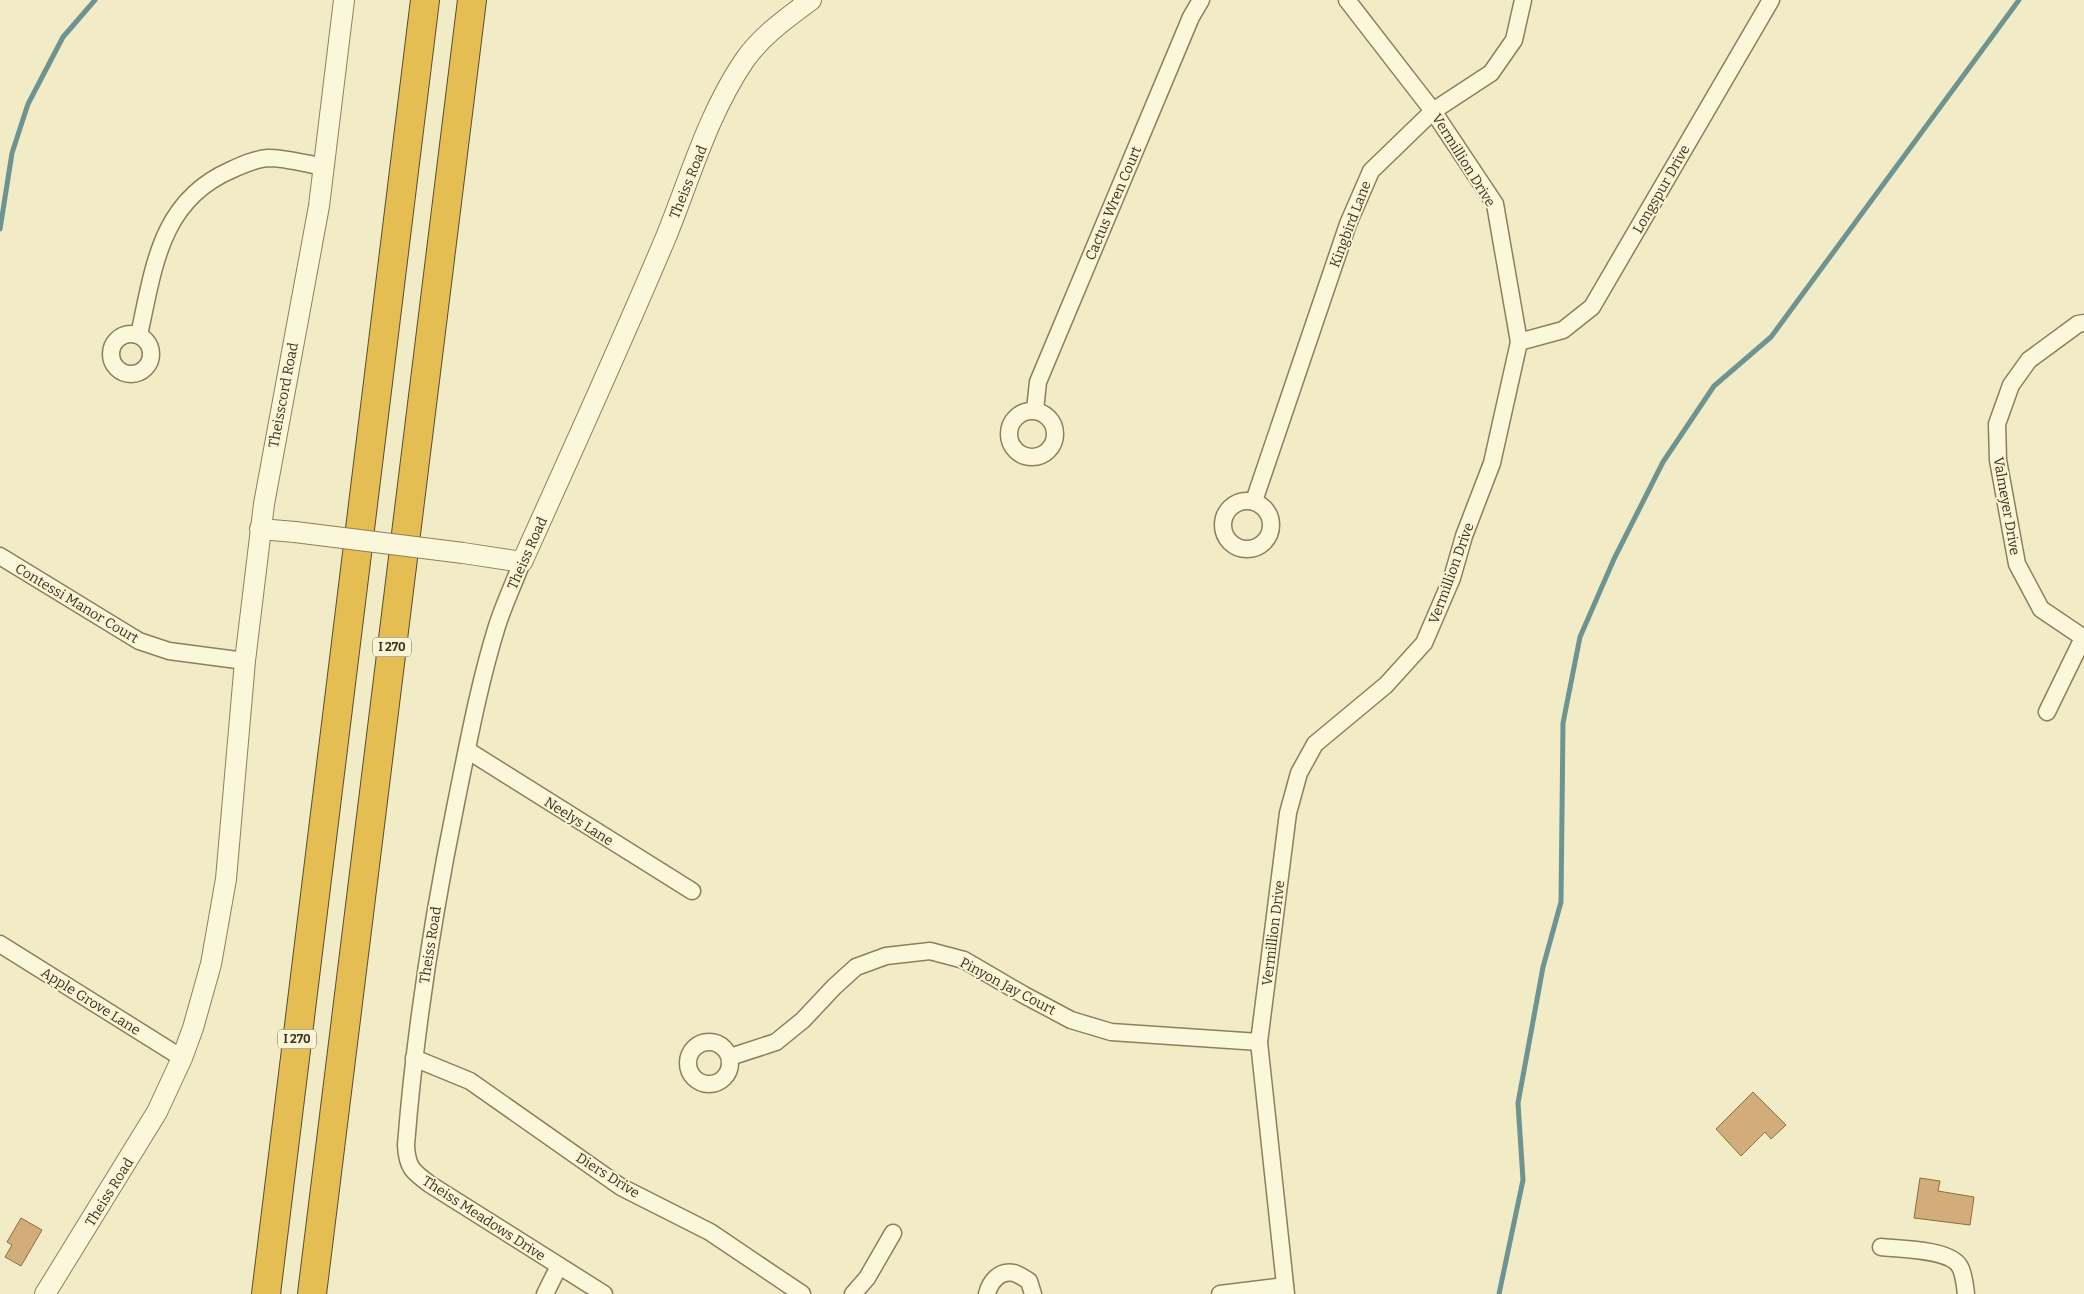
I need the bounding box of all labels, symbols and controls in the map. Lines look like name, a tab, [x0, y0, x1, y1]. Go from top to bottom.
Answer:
street label: Vermillion Drive	[1428, 111, 1499, 210]
street label: Longspur Drive	[1629, 142, 1694, 237]
street label: Theiss Road	[666, 143, 711, 221]
street label: Cactus Wren Court	[1082, 144, 1145, 263]
street label: Kingbird Lane	[1326, 178, 1375, 270]
street label: Theisscord Road	[265, 341, 302, 449]
street label: Valmeyer Drive	[1990, 456, 2023, 556]
street label: Theiss Road	[504, 514, 551, 592]
street label: Vermillion Drive	[1425, 520, 1478, 626]
street label: Contessi Manor Court	[12, 560, 142, 647]
road number: I 270	[373, 638, 411, 656]
street label: Neelys Lane	[541, 793, 616, 849]
street label: Vermillion Drive	[1259, 879, 1288, 987]
street label: Theiss Road	[416, 905, 445, 985]
street label: Pinyon Jay Court	[957, 954, 1059, 1019]
street label: Apple Grove Lane	[38, 964, 144, 1039]
road number: I 270	[278, 1030, 316, 1048]
street label: Diers Drive	[573, 1149, 643, 1202]
street label: Theiss Road	[82, 1155, 137, 1230]
street label: Theiss Meadows Drive	[419, 1172, 548, 1265]

